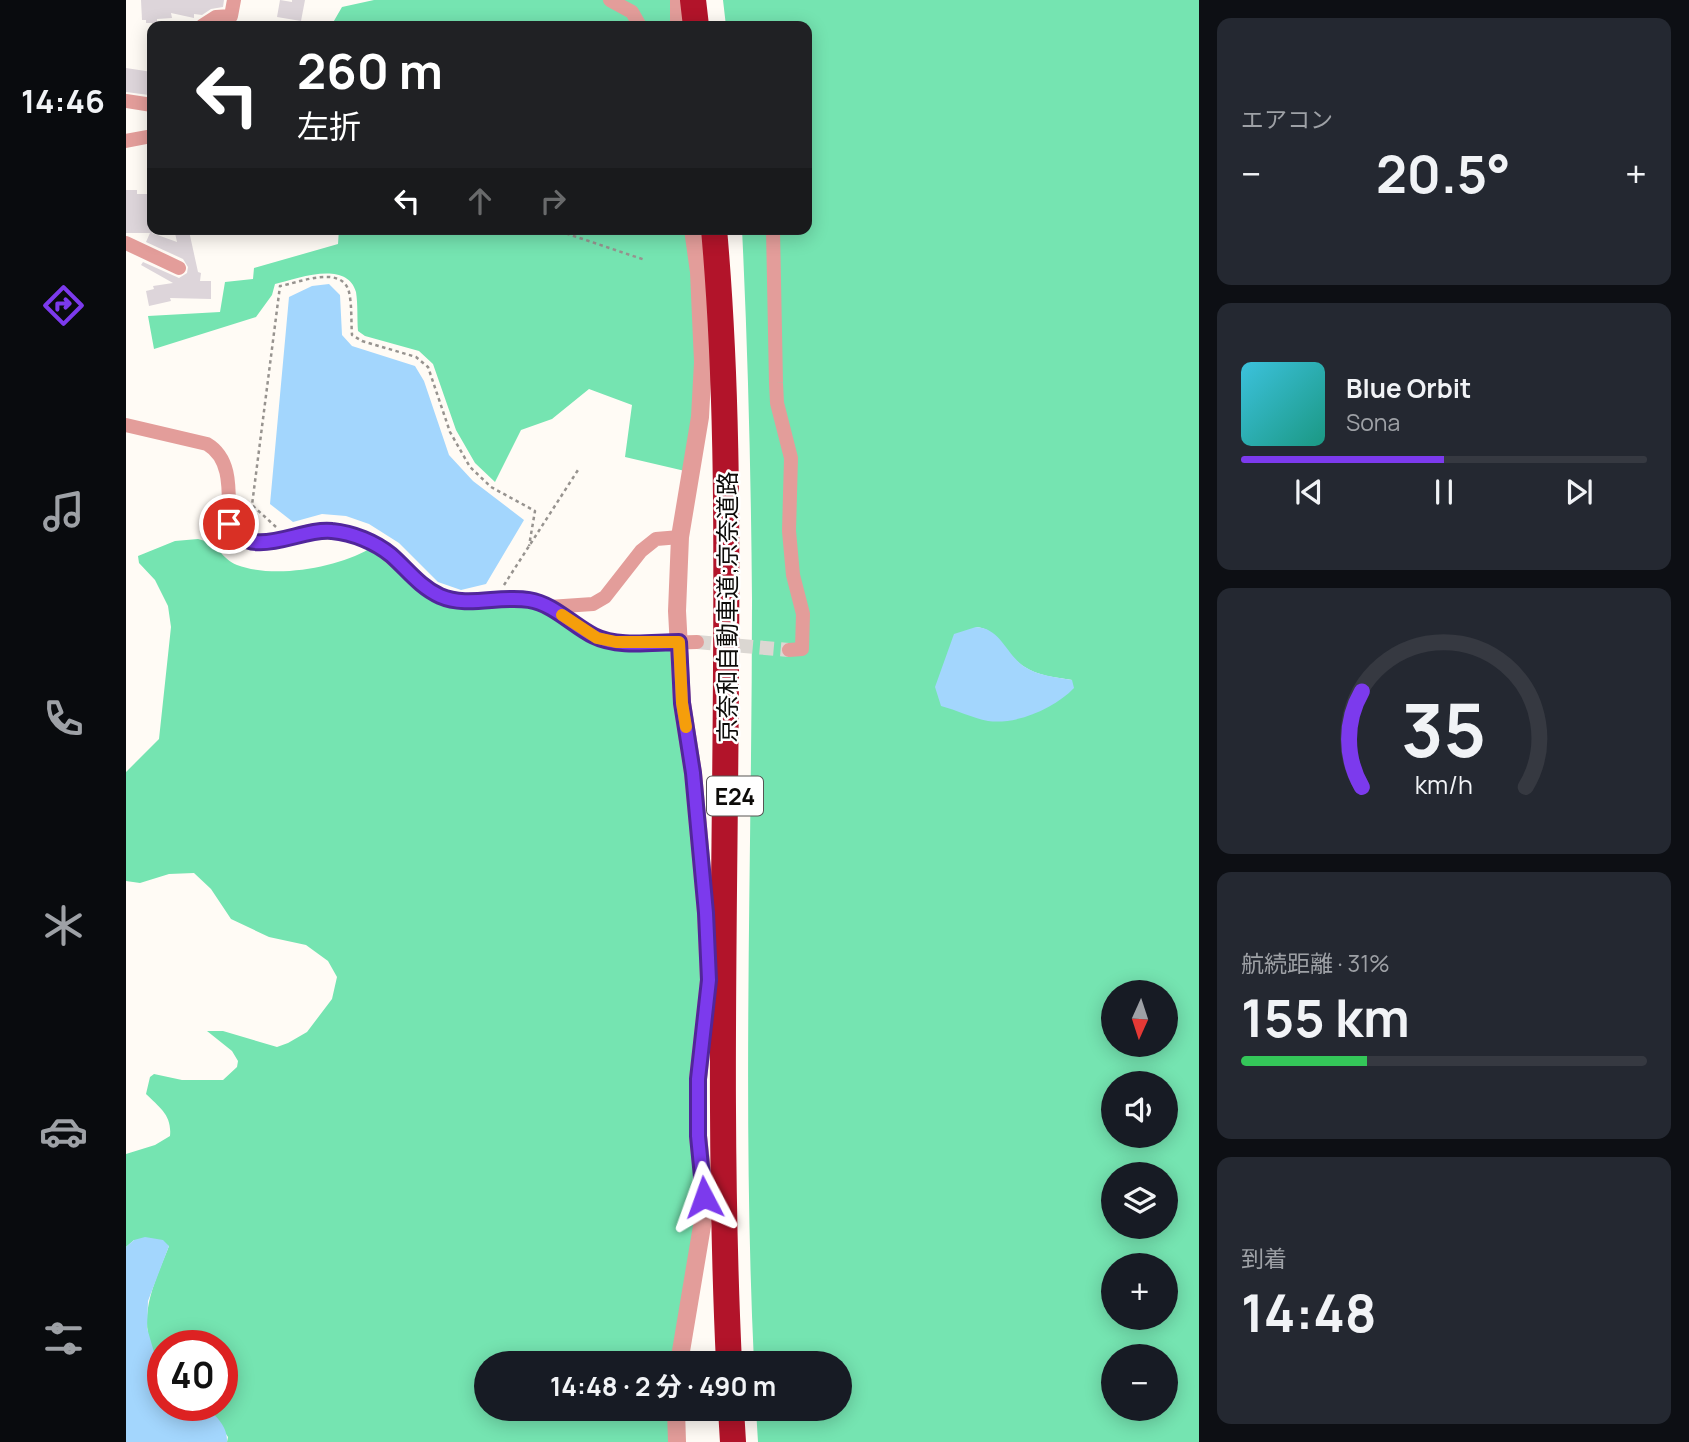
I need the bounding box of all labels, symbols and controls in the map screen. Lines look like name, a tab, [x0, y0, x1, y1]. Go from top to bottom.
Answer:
text: 260 m	[297, 37, 443, 104]
icon: left	[182, 49, 273, 140]
text: 14:46	[21, 79, 105, 123]
text: エアコン	[1241, 103, 1333, 135]
text: 左折	[297, 104, 361, 148]
text: 20.5°	[1376, 138, 1511, 209]
text: −	[1241, 147, 1262, 199]
text: +	[1625, 147, 1647, 199]
icon: left	[388, 182, 426, 220]
icon: ahead	[461, 182, 499, 220]
icon: right	[534, 182, 572, 220]
icon: directions	[39, 281, 88, 330]
text: Blue Orbit	[1346, 370, 1471, 406]
text: Sona	[1346, 406, 1400, 438]
street label: 京奈和自動車道;京奈道路	[710, 471, 743, 743]
icon: previous	[1290, 473, 1328, 511]
icon: pause	[1425, 473, 1463, 511]
icon: next	[1560, 473, 1598, 511]
icon: music	[39, 487, 88, 536]
pin	[199, 494, 259, 554]
icon: arrive	[210, 505, 248, 543]
text: 35	[1402, 679, 1487, 779]
icon: phone	[39, 694, 88, 743]
text: km/h	[1415, 767, 1473, 802]
road number: E24	[707, 776, 763, 816]
icon: climate	[39, 901, 88, 950]
text: 航続距離 · 31%	[1241, 947, 1390, 979]
north arrow	[1101, 980, 1178, 1057]
map controls	[1101, 980, 1178, 1421]
text: 155 km	[1241, 982, 1410, 1053]
button: sound	[1101, 1071, 1178, 1148]
icon: car	[39, 1107, 88, 1156]
position arrow	[667, 1160, 741, 1234]
button: layers	[1101, 1162, 1178, 1239]
text: 到着	[1241, 1242, 1287, 1274]
button: +	[1101, 1253, 1178, 1330]
text: 14:48	[1241, 1277, 1377, 1348]
icon: filters	[39, 1314, 88, 1363]
speed limit sign: 40	[147, 1330, 238, 1421]
button: −	[1101, 1344, 1178, 1421]
text: 14:48 · 2 分 · 490 m	[550, 1368, 776, 1404]

